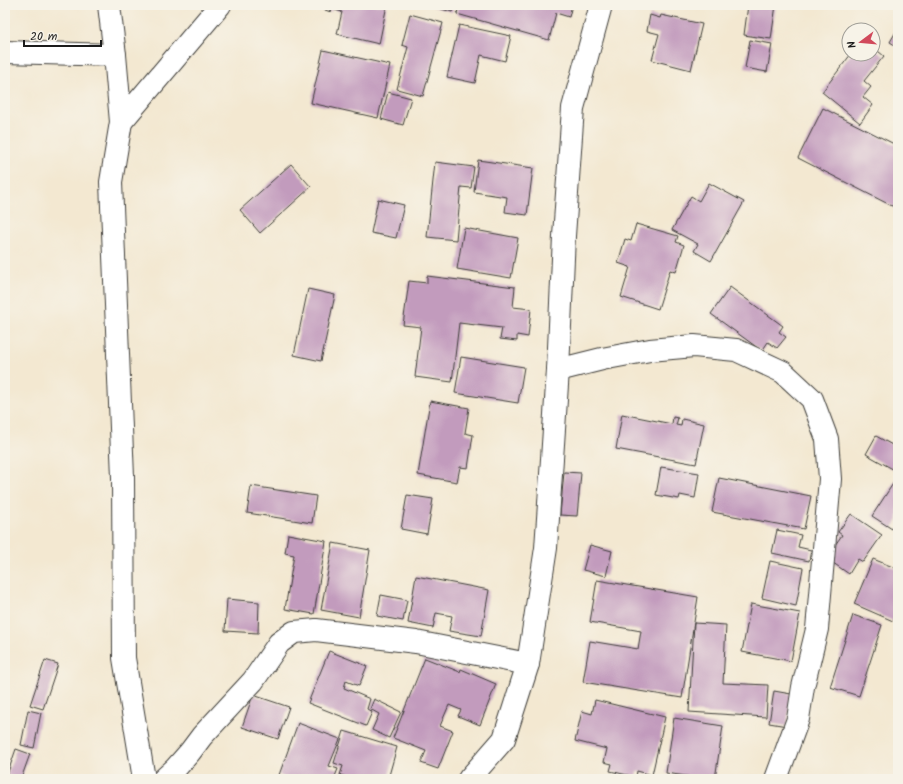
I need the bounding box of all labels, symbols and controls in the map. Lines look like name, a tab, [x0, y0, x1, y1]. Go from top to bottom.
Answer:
scale bar	[24, 22, 101, 48]
north arrow	[841, 22, 881, 62]
text: 20 m	[30, 27, 58, 46]
text: N	[843, 39, 862, 50]

